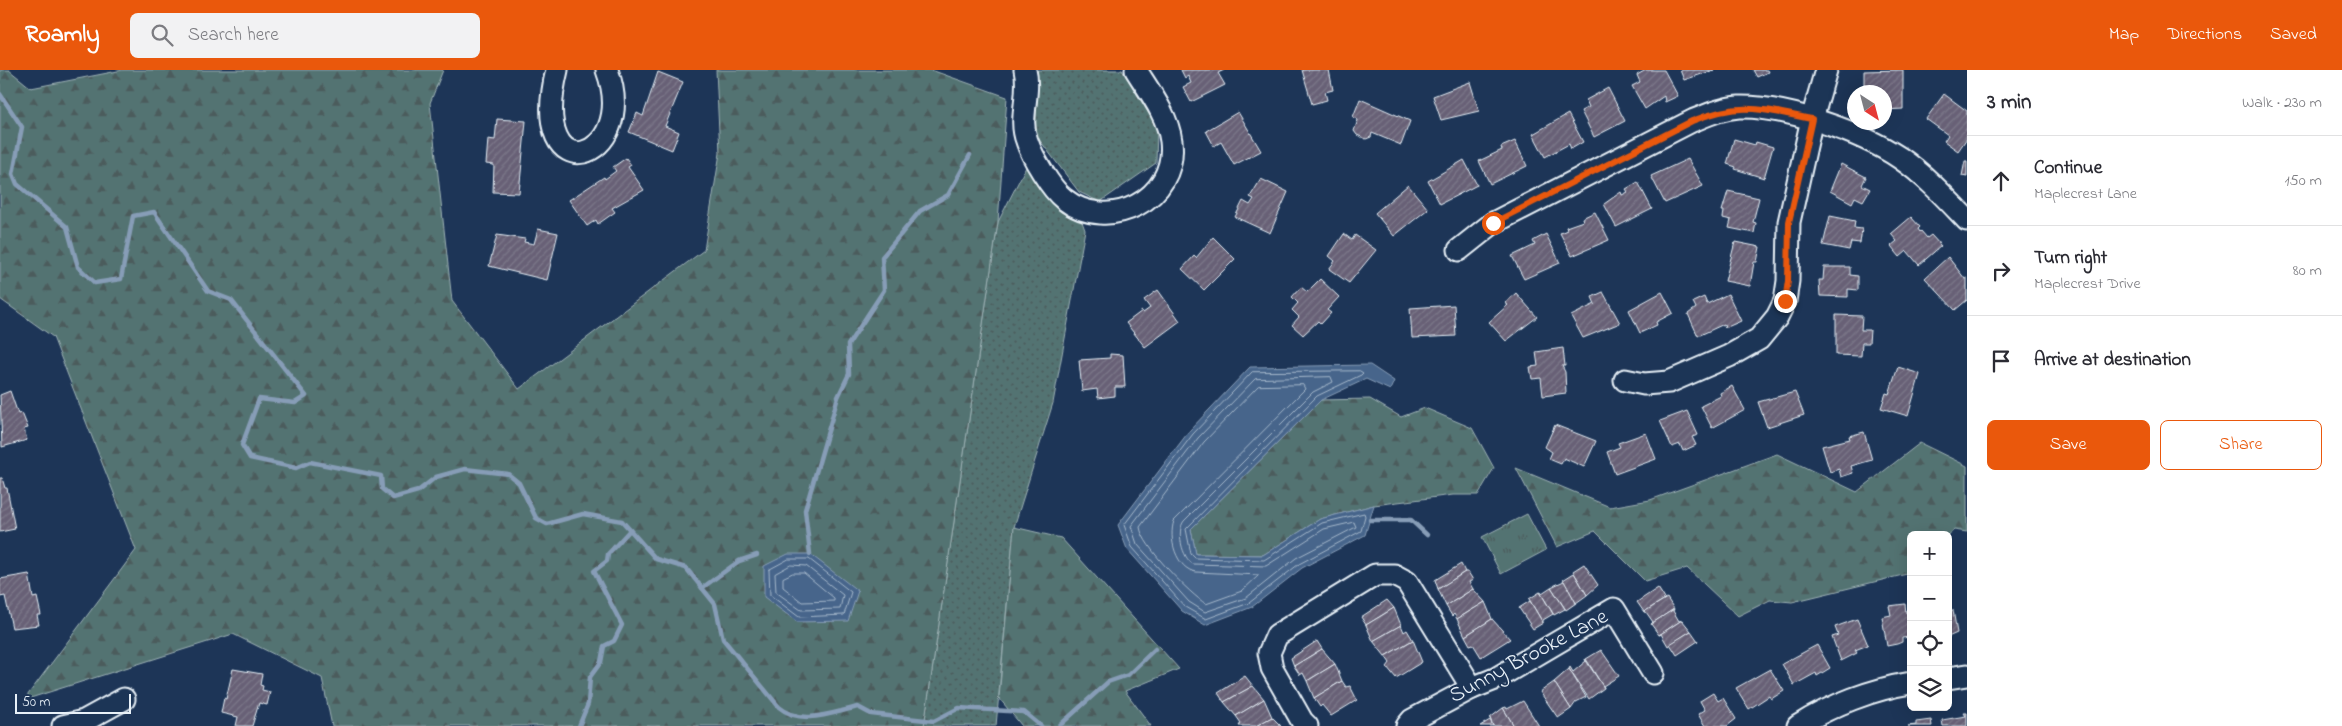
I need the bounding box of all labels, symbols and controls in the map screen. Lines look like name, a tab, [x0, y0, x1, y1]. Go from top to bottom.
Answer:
search box	[130, 13, 480, 58]
text: Roamly	[25, 18, 100, 53]
icon: search	[148, 21, 176, 49]
text: Search here	[188, 22, 279, 49]
text: Map	[2109, 22, 2139, 48]
text: Directions	[2167, 22, 2242, 48]
text: Saved	[2270, 22, 2317, 48]
north arrow	[1847, 85, 1892, 130]
text: 3 min	[1987, 88, 2031, 118]
text: Walk · 230 m	[2242, 91, 2322, 115]
text: Continue	[2034, 155, 2102, 182]
icon: ahead	[1987, 167, 2015, 195]
text: 150 m	[2284, 169, 2322, 193]
text: Maplecrest Lane	[2034, 182, 2137, 206]
route start	[1482, 212, 1505, 235]
text: Turn right	[2034, 245, 2107, 272]
icon: right	[1987, 257, 2015, 285]
text: 80 m	[2293, 259, 2322, 283]
text: Maplecrest Drive	[2034, 272, 2141, 296]
route end	[1774, 290, 1797, 313]
icon: arrive	[1987, 347, 2015, 375]
text: Arrive at destination	[2034, 347, 2191, 374]
button: Save	[1987, 420, 2150, 470]
button: Share	[2160, 420, 2322, 470]
map controls	[1907, 531, 1952, 711]
button: +	[1907, 531, 1952, 576]
button: −	[1907, 576, 1952, 621]
street label: Sunny Brooke Lane	[1444, 602, 1615, 713]
button: locate	[1907, 621, 1952, 666]
button: layers	[1907, 666, 1952, 711]
scale bar	[15, 691, 131, 714]
text: 50 m	[22, 692, 50, 713]

